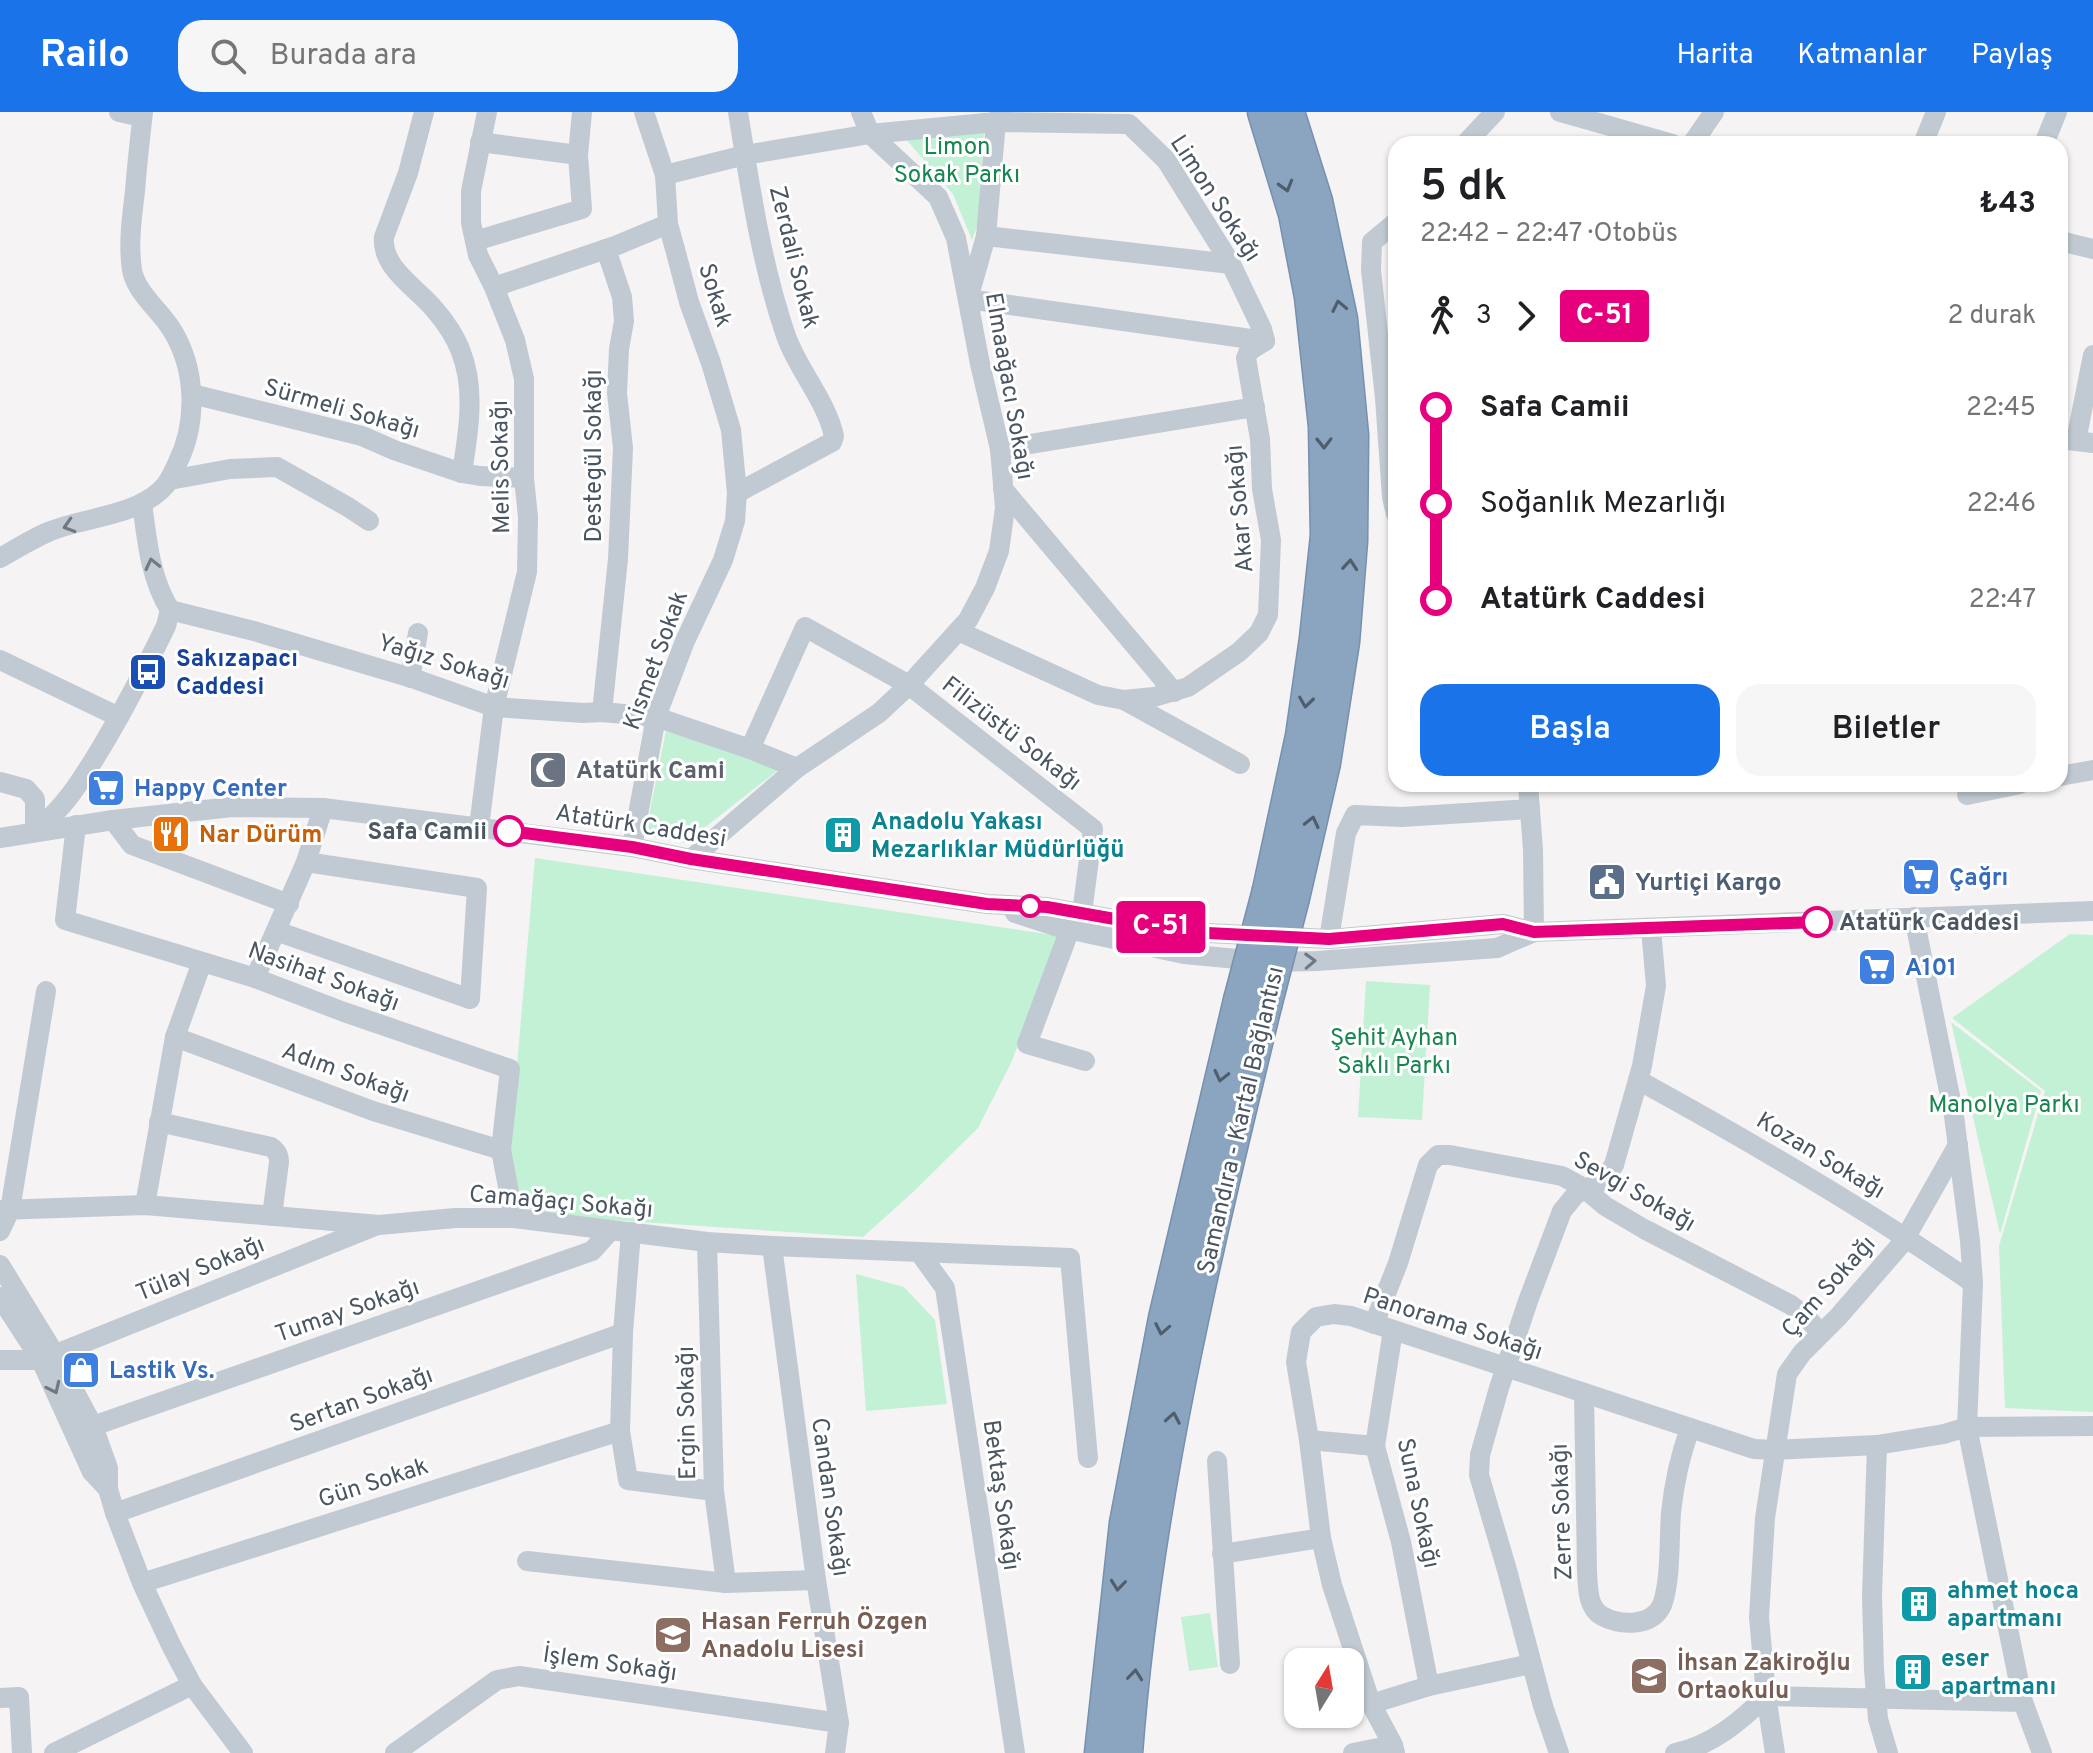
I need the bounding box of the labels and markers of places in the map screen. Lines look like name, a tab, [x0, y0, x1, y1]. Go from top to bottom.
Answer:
place label: Sakızapacı Caddesi	[176, 645, 298, 703]
bus stop icon: Sakızapacı Caddesi	[127, 651, 169, 693]
mosque icon: Atatürk Cami	[527, 749, 569, 791]
place label: Atatürk Cami	[576, 757, 725, 787]
supermarket icon: Happy Center	[85, 767, 127, 809]
place label: Happy Center	[134, 775, 287, 805]
place label: Anadolu Yakası Mezarlıklar Müdürlüğü	[871, 808, 1125, 866]
restaurant icon: Nar Dürüm	[150, 813, 192, 855]
building icon: Anadolu Yakası Mezarlıklar Müdürlüğü	[822, 814, 864, 856]
marker: Safa Camii	[494, 816, 524, 846]
place label: Safa Camii	[367, 818, 487, 848]
place label: Nar Dürüm	[199, 821, 322, 851]
supermarket icon: Çağrı	[1900, 856, 1942, 898]
public building icon: Yurtiçi Kargo	[1586, 861, 1628, 903]
place label: Çağrı	[1949, 864, 2008, 894]
place label: Yurtiçi Kargo	[1635, 869, 1782, 899]
unlabelled marker	[1019, 895, 1041, 917]
marker: Atatürk Caddesi	[1802, 907, 1832, 937]
place label: Atatürk Caddesi	[1839, 909, 2019, 939]
supermarket icon: A101	[1856, 946, 1898, 988]
place label: A101	[1905, 954, 1957, 984]
shop icon: Lastik Vs.	[60, 1349, 102, 1391]
place label: Lastik Vs.	[109, 1357, 215, 1387]
place label: ahmet hoca apartmanı	[1947, 1577, 2079, 1635]
building icon: ahmet hoca apartmanı	[1898, 1583, 1940, 1625]
place label: Hasan Ferruh Özgen Anadolu Lisesi	[701, 1606, 928, 1666]
school or university icon: Hasan Ferruh Özgen Anadolu Lisesi	[652, 1614, 694, 1656]
place label: eser apartmanı	[1941, 1645, 2056, 1703]
place label: İhsan Zakiroğlu Ortaokulu	[1677, 1647, 1851, 1707]
building icon: eser apartmanı	[1892, 1651, 1934, 1693]
school or university icon: İhsan Zakiroğlu Ortaokulu	[1628, 1655, 1670, 1697]

